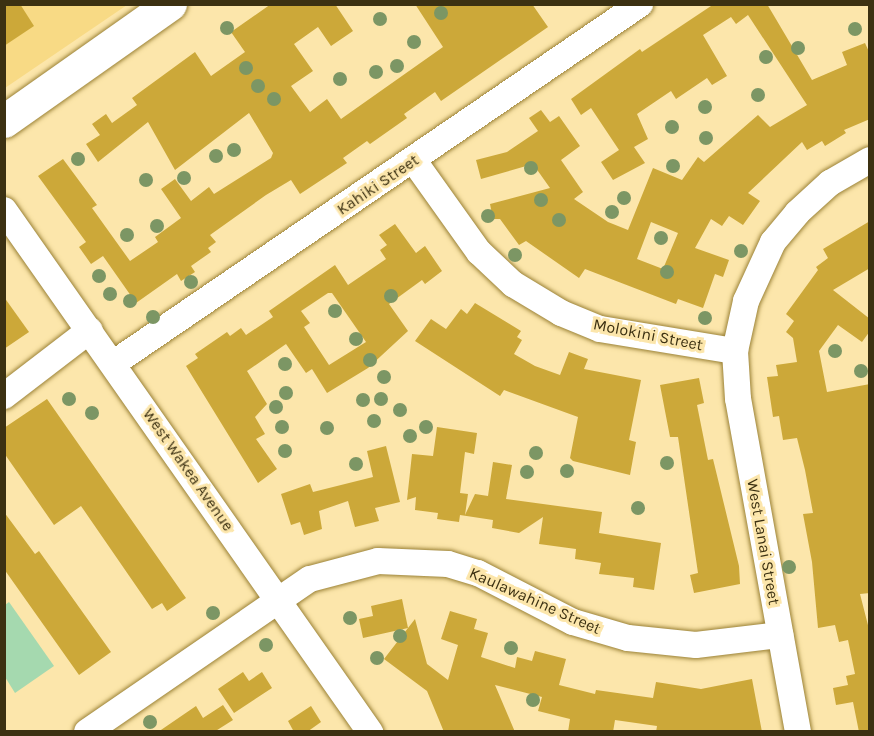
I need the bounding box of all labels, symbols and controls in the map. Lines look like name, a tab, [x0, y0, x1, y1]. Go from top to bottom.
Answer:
street label: Kahiki Street	[333, 151, 423, 219]
street label: Molokini Street	[591, 315, 705, 355]
street label: West Wakea Avenue	[138, 405, 238, 535]
street label: West Lanai Street	[742, 478, 784, 606]
street label: Kaulawahine Street	[466, 563, 604, 639]

